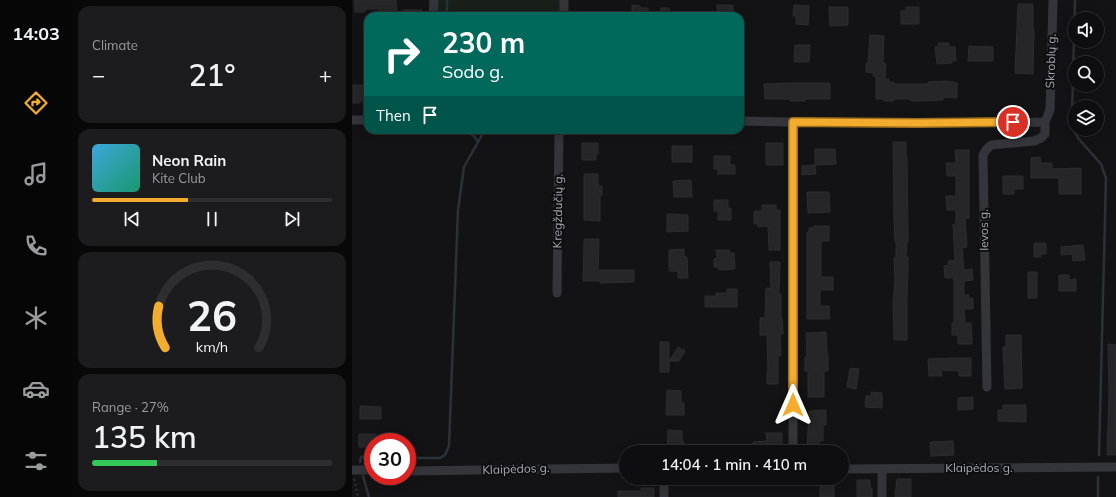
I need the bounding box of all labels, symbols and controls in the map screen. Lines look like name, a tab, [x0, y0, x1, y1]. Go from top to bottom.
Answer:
map controls	[1068, 12, 1104, 136]
button: sound	[1068, 12, 1104, 48]
text: 14:03	[12, 22, 60, 45]
text: 230 m	[442, 25, 525, 60]
icon: right	[376, 28, 428, 80]
street label: Skroblų g.	[1042, 33, 1059, 89]
text: Climate	[92, 37, 138, 53]
text: 21°	[188, 56, 236, 94]
button: search	[1068, 56, 1104, 92]
text: Sodo g.	[442, 60, 504, 83]
text: −	[92, 61, 105, 89]
text: +	[319, 61, 332, 89]
icon: directions	[22, 89, 50, 117]
button: layers	[1068, 100, 1104, 136]
icon: arrive	[419, 104, 441, 126]
pin	[996, 105, 1030, 139]
text: Then	[376, 106, 411, 125]
icon: arrive	[1002, 111, 1024, 133]
text: Neon Rain	[152, 151, 226, 170]
icon: music	[22, 160, 50, 188]
text: Kite Club	[152, 170, 206, 186]
street label: Kregždučių g.	[549, 174, 566, 248]
icon: previous	[121, 208, 143, 230]
icon: pause	[201, 208, 223, 230]
icon: next	[281, 208, 303, 230]
street label: Ievos g.	[976, 209, 991, 251]
icon: phone	[22, 232, 50, 260]
text: 26	[187, 289, 237, 341]
icon: climate	[22, 304, 50, 332]
text: km/h	[196, 337, 228, 355]
icon: car	[22, 375, 50, 403]
position arrow	[772, 384, 814, 426]
text: Range · 27%	[92, 399, 169, 415]
text: 135 km	[92, 418, 197, 456]
speed limit sign: 30	[364, 433, 416, 485]
icon: filters	[22, 447, 50, 475]
text: 14:04 · 1 min · 410 m	[661, 455, 807, 474]
street label: Klaipėdos g.	[482, 460, 550, 477]
street label: Klaipėdos g.	[945, 460, 1013, 475]

